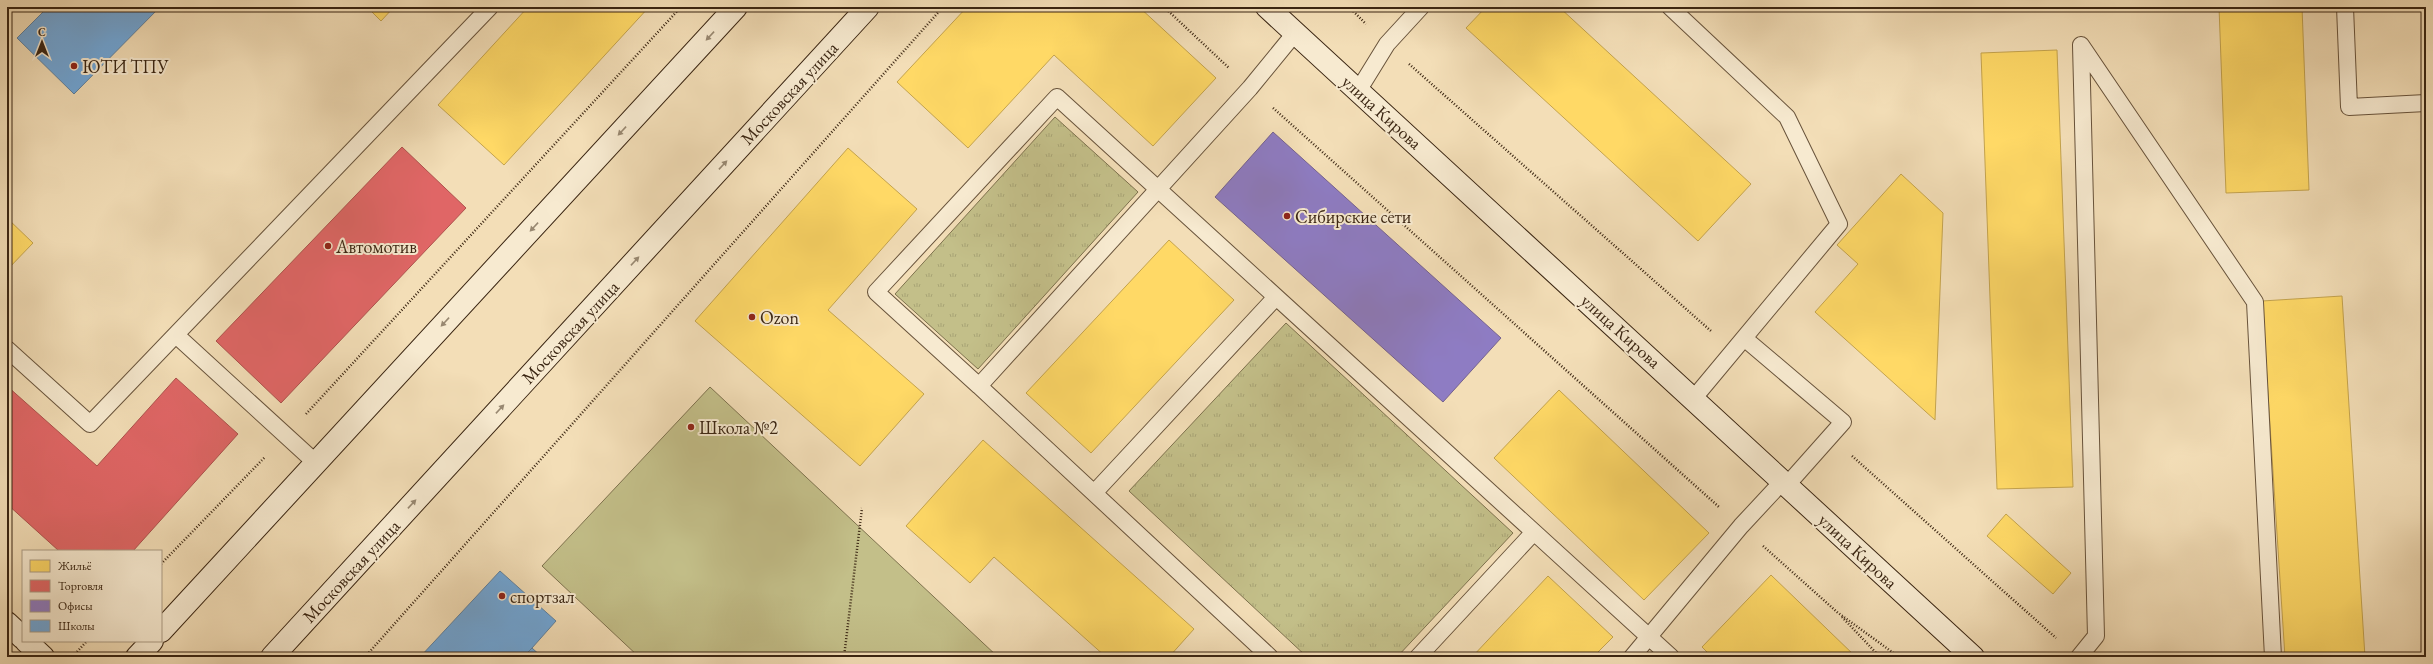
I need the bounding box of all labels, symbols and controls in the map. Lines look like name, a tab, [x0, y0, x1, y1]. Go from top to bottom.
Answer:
north arrow	[22, 22, 62, 62]
text: С	[38, 25, 46, 39]
one-way arrow	[705, 31, 714, 41]
street label: Московская улица	[735, 36, 843, 149]
place label: ЮТИ ТПУ	[82, 55, 169, 78]
marker: ЮТИ ТПУ	[69, 61, 79, 71]
street label: улица Кирова	[1337, 70, 1427, 155]
one-way arrow	[617, 126, 626, 136]
one-way arrow	[718, 161, 727, 170]
place label: Сибирские сети	[1295, 205, 1412, 228]
marker: Сибирские сети	[1282, 211, 1292, 221]
one-way arrow	[529, 222, 538, 232]
place label: Автомотив	[335, 235, 417, 258]
marker: Автомотив	[323, 241, 333, 251]
one-way arrow	[631, 256, 640, 266]
street label: Московская улица	[516, 275, 624, 388]
street label: улица Кирова	[1576, 289, 1666, 374]
place label: Ozon	[760, 306, 799, 329]
marker: Ozon	[747, 312, 757, 322]
one-way arrow	[441, 317, 450, 328]
one-way arrow	[495, 404, 504, 413]
place label: Школа №2	[699, 416, 778, 439]
marker: Школа №2	[686, 422, 696, 432]
one-way arrow	[408, 499, 417, 510]
street label: улица Кирова	[1814, 508, 1903, 594]
street label: Московская улица	[297, 514, 405, 627]
legend	[22, 550, 162, 642]
text: Жильё	[57, 558, 92, 574]
text: Торговля	[58, 578, 104, 594]
place label: спортзал	[510, 585, 575, 608]
marker: спортзал	[497, 591, 507, 601]
text: Офисы	[58, 598, 93, 614]
text: Школы	[58, 618, 95, 634]

